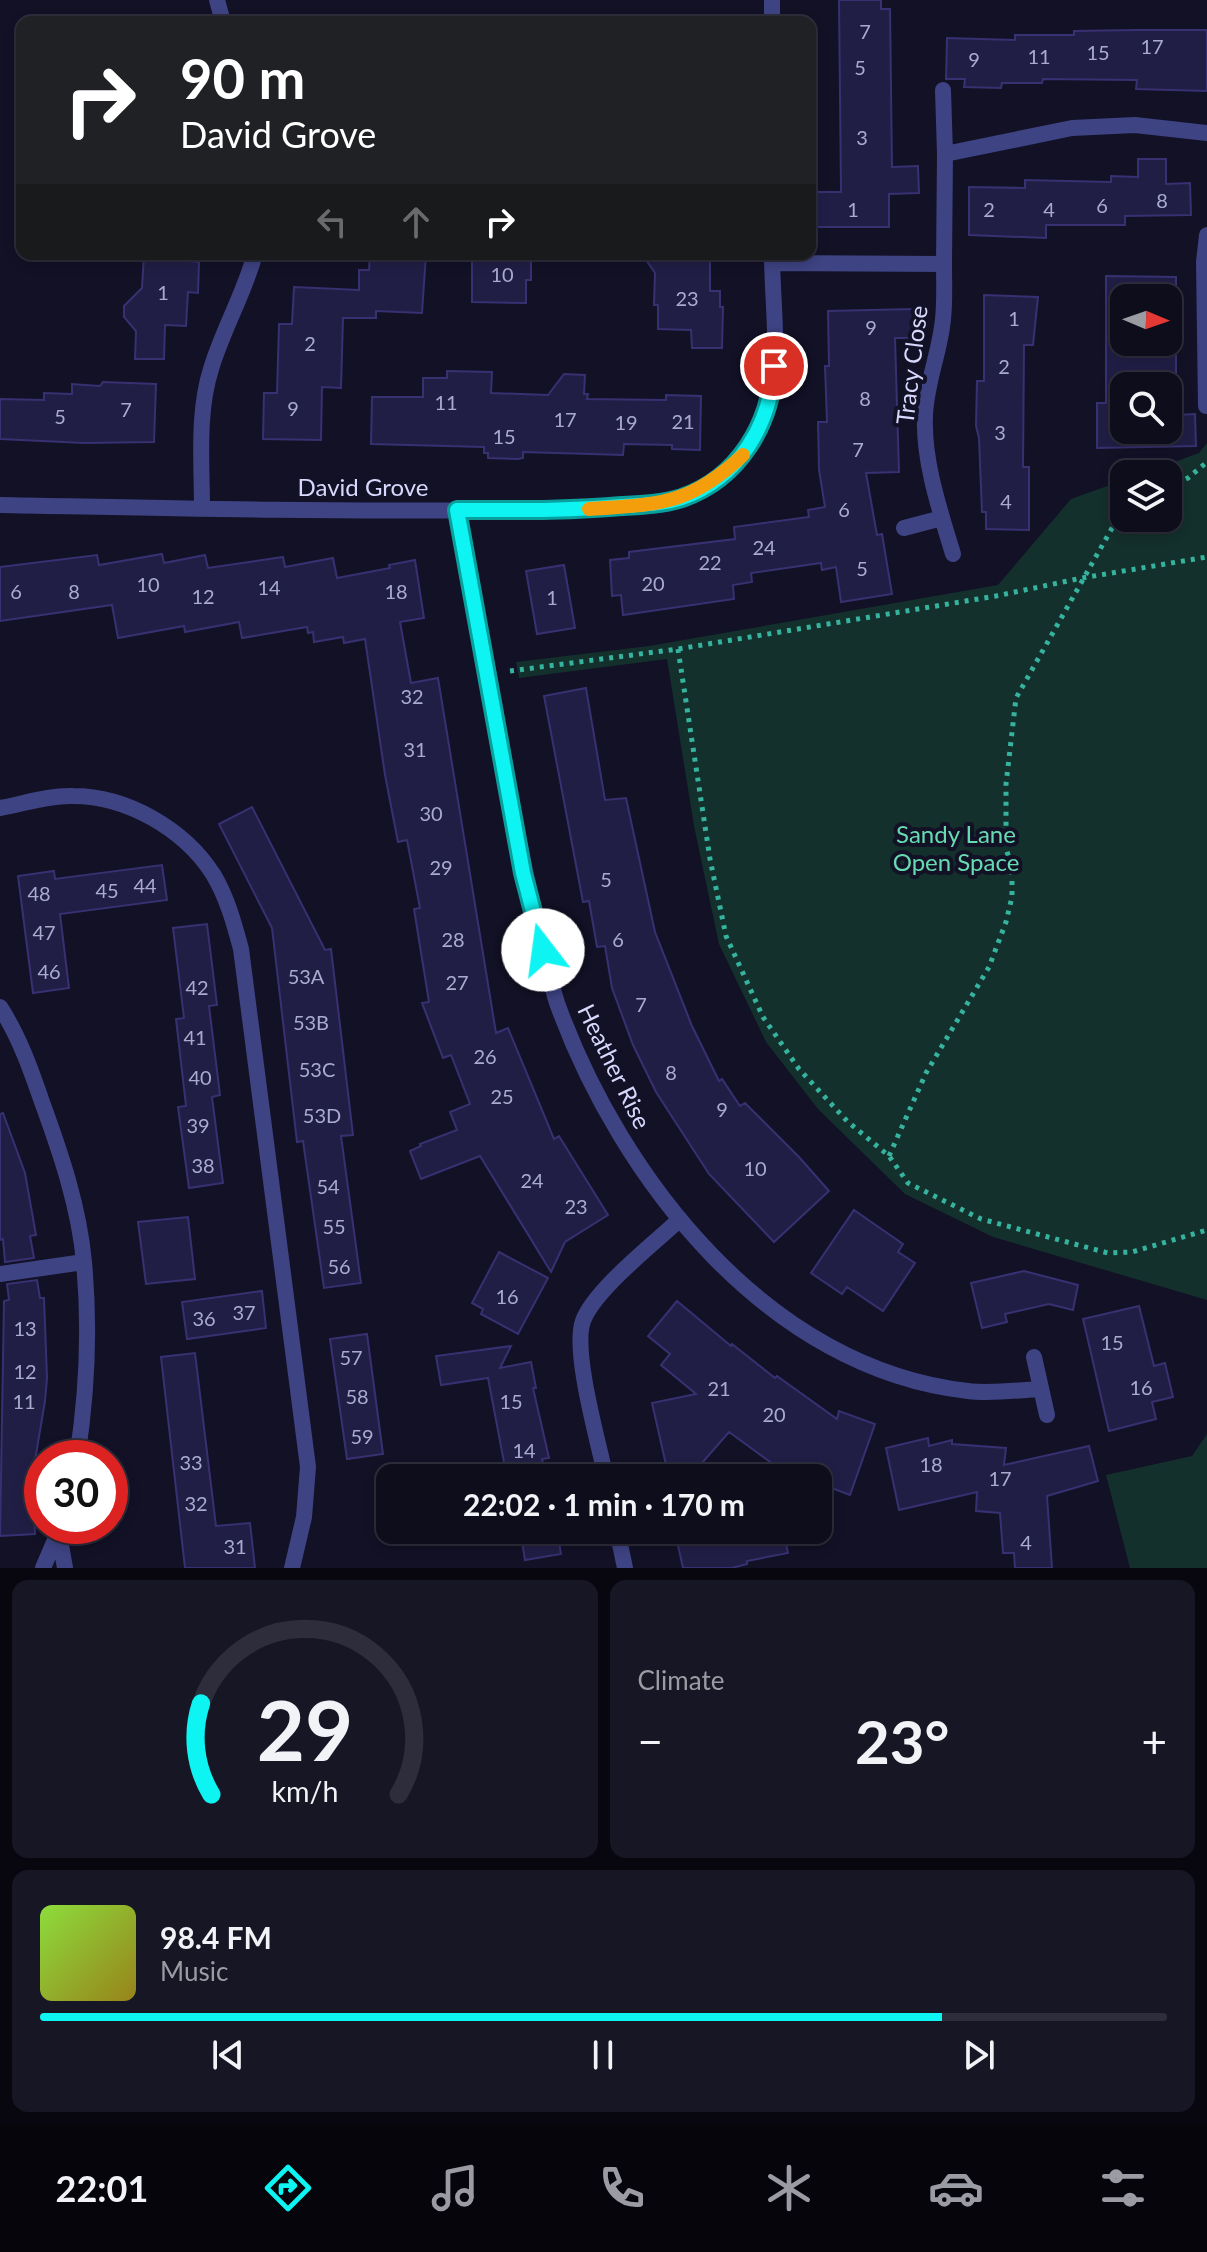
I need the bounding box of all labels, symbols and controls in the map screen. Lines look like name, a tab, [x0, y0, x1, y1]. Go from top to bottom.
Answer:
house number: 7	[859, 19, 871, 43]
house number: 17	[1140, 34, 1164, 58]
house number: 15	[1086, 40, 1110, 64]
text: 90 m	[180, 44, 305, 111]
house number: 11	[1027, 44, 1051, 68]
house number: 9	[968, 47, 980, 71]
icon: right	[48, 48, 152, 152]
house number: 5	[854, 55, 866, 79]
text: David Grove	[180, 112, 376, 156]
house number: 3	[856, 125, 868, 149]
house number: 8	[1156, 188, 1168, 212]
house number: 6	[1096, 193, 1108, 217]
house number: 1	[847, 197, 859, 221]
house number: 2	[983, 197, 995, 221]
house number: 4	[1043, 197, 1055, 221]
icon: left	[310, 200, 354, 244]
icon: ahead	[394, 200, 438, 244]
icon: right	[478, 200, 522, 244]
house number: 10	[490, 262, 514, 286]
house number: 1	[157, 280, 169, 304]
north arrow	[1110, 284, 1182, 356]
map controls	[1110, 284, 1182, 532]
house number: 23	[675, 286, 699, 310]
street label: Tracy Close	[889, 304, 933, 426]
house number: 1	[1008, 306, 1020, 330]
house number: 9	[865, 315, 877, 339]
house number: 2	[304, 331, 316, 355]
pin	[740, 332, 808, 400]
icon: arrive	[752, 344, 796, 388]
house number: 2	[998, 354, 1010, 378]
button: search	[1110, 372, 1182, 444]
house number: 8	[859, 386, 871, 410]
house number: 11	[434, 390, 458, 414]
house number: 9	[287, 396, 299, 420]
house number: 7	[120, 397, 132, 421]
house number: 5	[54, 404, 66, 428]
house number: 17	[553, 407, 577, 431]
house number: 21	[671, 409, 695, 433]
house number: 19	[614, 410, 638, 434]
house number: 3	[994, 420, 1006, 444]
house number: 15	[492, 424, 516, 448]
house number: 7	[852, 437, 864, 461]
button: layers	[1110, 460, 1182, 532]
street label: David Grove	[298, 472, 428, 501]
house number: 4	[1000, 489, 1012, 513]
house number: 6	[838, 497, 850, 521]
house number: 24	[752, 535, 776, 559]
house number: 22	[698, 550, 722, 574]
house number: 5	[856, 556, 868, 580]
house number: 20	[641, 571, 665, 595]
house number: 10	[136, 572, 160, 596]
house number: 14	[257, 575, 281, 599]
house number: 6	[10, 579, 22, 603]
house number: 8	[68, 579, 80, 603]
house number: 18	[384, 579, 408, 603]
house number: 12	[191, 584, 215, 608]
house number: 1	[546, 585, 558, 609]
house number: 32	[400, 684, 424, 708]
house number: 31	[403, 737, 427, 761]
house number: 30	[419, 801, 443, 825]
park label: Sandy Lane Open Space	[893, 819, 1019, 876]
house number: 29	[429, 855, 453, 879]
house number: 5	[600, 867, 612, 891]
house number: 44	[133, 873, 157, 897]
house number: 45	[95, 878, 119, 902]
house number: 48	[27, 881, 51, 905]
position arrow	[501, 908, 585, 992]
house number: 47	[32, 920, 56, 944]
house number: 28	[441, 927, 465, 951]
house number: 6	[612, 927, 624, 951]
house number: 46	[37, 959, 61, 983]
house number: 53A	[288, 964, 325, 988]
house number: 27	[445, 970, 469, 994]
house number: 42	[185, 975, 209, 999]
house number: 7	[635, 992, 647, 1016]
street label: Heather Rise	[572, 999, 658, 1133]
house number: 53B	[293, 1010, 329, 1034]
house number: 41	[183, 1025, 207, 1049]
house number: 26	[473, 1044, 497, 1068]
house number: 53C	[299, 1057, 335, 1081]
house number: 8	[665, 1060, 677, 1084]
house number: 40	[188, 1065, 212, 1089]
house number: 25	[490, 1084, 514, 1108]
house number: 9	[716, 1097, 728, 1121]
house number: 53D	[303, 1103, 341, 1127]
house number: 39	[186, 1113, 210, 1137]
house number: 38	[191, 1153, 215, 1177]
house number: 10	[743, 1156, 767, 1180]
house number: 24	[520, 1168, 544, 1192]
house number: 54	[316, 1174, 340, 1198]
house number: 23	[564, 1194, 588, 1218]
house number: 55	[322, 1214, 346, 1238]
house number: 56	[327, 1254, 351, 1278]
house number: 16	[495, 1284, 519, 1308]
house number: 37	[232, 1300, 256, 1324]
house number: 36	[192, 1306, 216, 1330]
house number: 13	[13, 1316, 37, 1340]
house number: 15	[1100, 1330, 1124, 1354]
house number: 57	[339, 1345, 363, 1369]
house number: 12	[13, 1359, 37, 1383]
house number: 16	[1129, 1375, 1153, 1399]
house number: 21	[707, 1376, 731, 1400]
house number: 58	[345, 1384, 369, 1408]
house number: 11	[12, 1389, 36, 1413]
house number: 15	[499, 1389, 523, 1413]
house number: 20	[762, 1402, 786, 1426]
house number: 59	[350, 1424, 374, 1448]
house number: 14	[512, 1438, 536, 1462]
speed limit sign: 30	[24, 1440, 128, 1544]
house number: 33	[179, 1450, 203, 1474]
house number: 18	[919, 1452, 943, 1476]
house number: 17	[988, 1466, 1012, 1490]
text: 22:02 · 1 min · 170 m	[463, 1486, 745, 1522]
house number: 32	[184, 1491, 208, 1515]
house number: 4	[1020, 1530, 1032, 1554]
house number: 31	[223, 1534, 247, 1558]
text: Climate	[638, 1664, 724, 1696]
text: 29	[257, 1679, 353, 1779]
text: 23°	[855, 1705, 950, 1777]
text: −	[638, 1715, 663, 1767]
text: +	[1141, 1715, 1167, 1767]
text: km/h	[271, 1774, 338, 1808]
text: 98.4 FM	[160, 1919, 272, 1955]
text: Music	[160, 1955, 228, 1987]
icon: previous	[206, 2033, 250, 2077]
icon: pause	[581, 2033, 625, 2077]
icon: next	[957, 2033, 1001, 2077]
icon: directions	[260, 2160, 316, 2216]
icon: music	[427, 2160, 483, 2216]
icon: phone	[594, 2160, 650, 2216]
icon: climate	[761, 2160, 817, 2216]
icon: car	[928, 2160, 984, 2216]
icon: filters	[1095, 2160, 1151, 2216]
text: 22:01	[56, 2166, 148, 2210]

